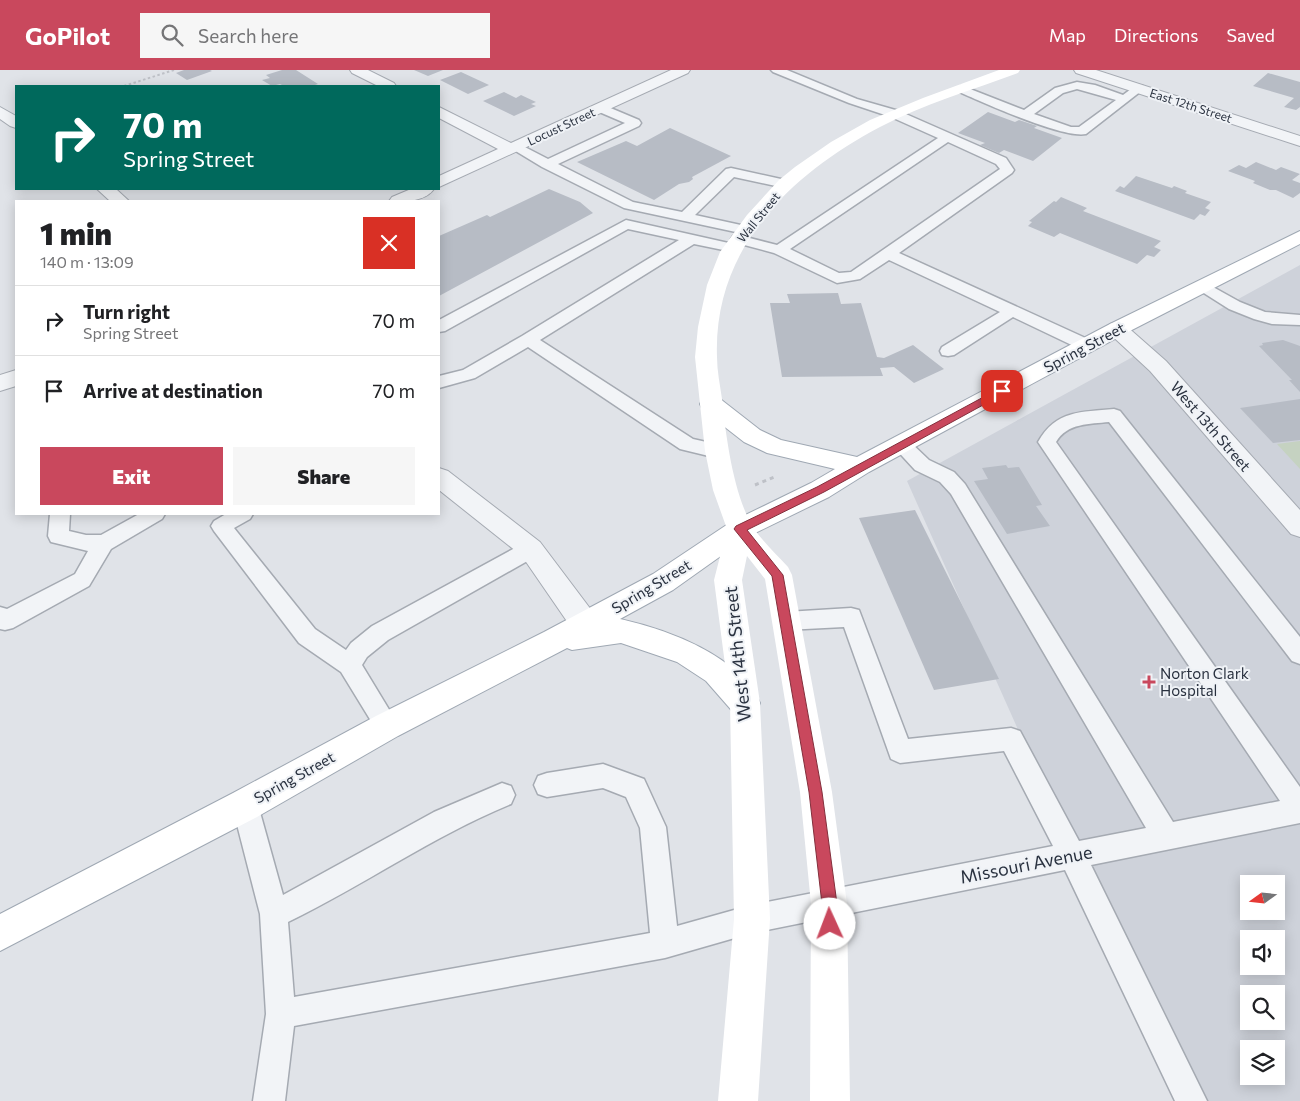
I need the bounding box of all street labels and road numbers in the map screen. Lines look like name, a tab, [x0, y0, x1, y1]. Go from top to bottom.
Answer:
street label: East 12th Street	[1148, 85, 1234, 125]
street label: Locust Street	[525, 104, 597, 148]
street label: Wall Street	[734, 189, 782, 245]
street label: Spring Street	[1040, 318, 1128, 376]
street label: West 13th Street	[1167, 377, 1255, 475]
street label: Spring Street	[608, 555, 694, 617]
street label: West 14th Street	[719, 585, 755, 723]
street label: Spring Street	[250, 747, 338, 807]
street label: Missouri Avenue	[958, 840, 1094, 888]

